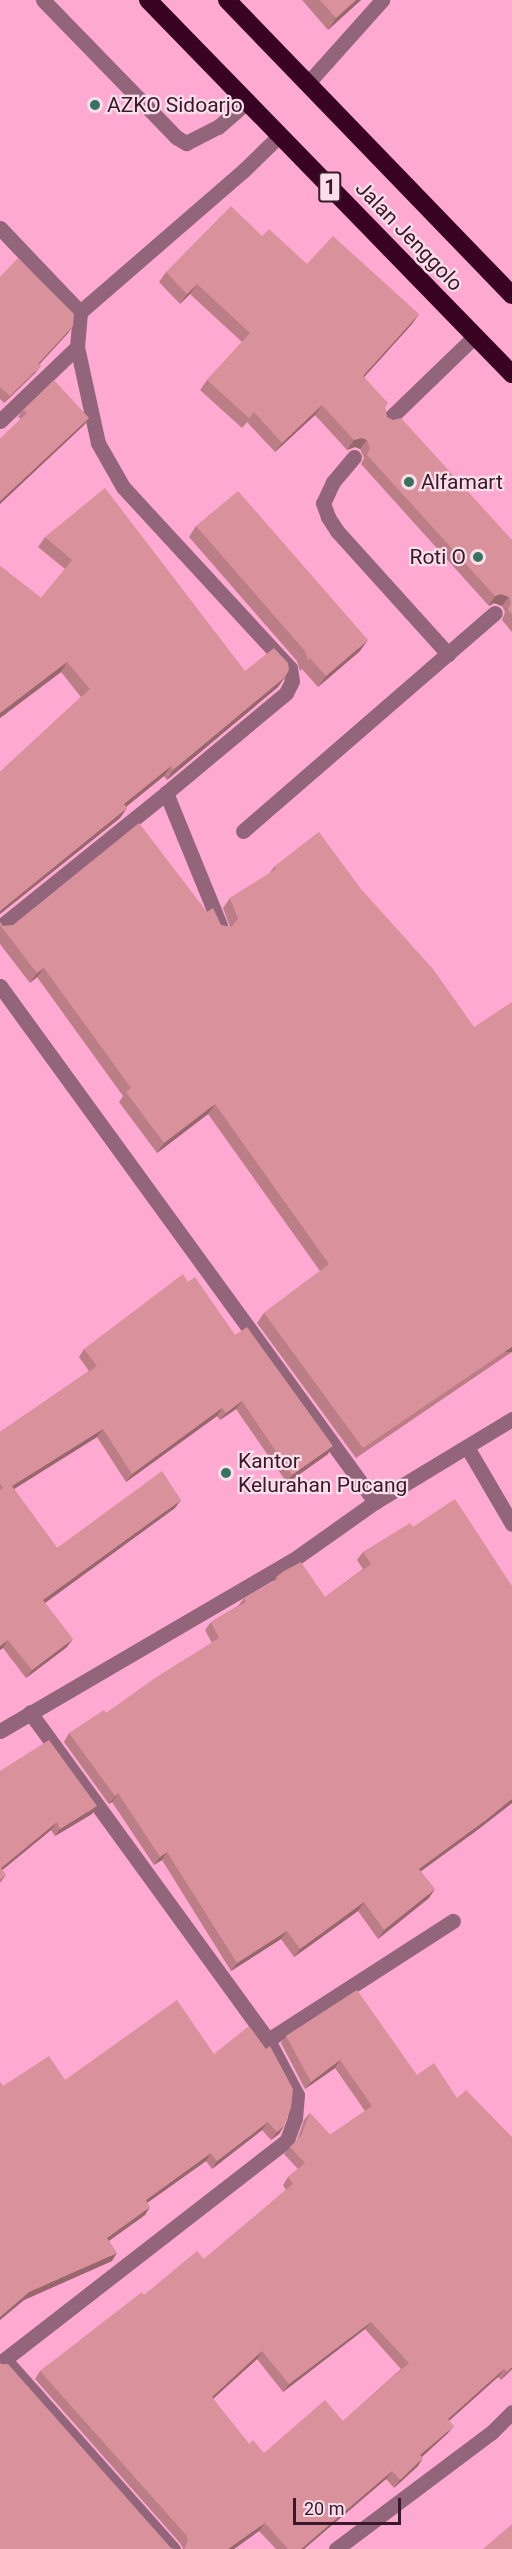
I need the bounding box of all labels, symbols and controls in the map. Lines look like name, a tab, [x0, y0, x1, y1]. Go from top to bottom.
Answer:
place label: AZKO Sidoarjo	[107, 92, 243, 118]
marker: AZKO Sidoarjo	[88, 98, 102, 112]
road number: 1	[318, 170, 342, 204]
street label: Jalan Jenggolo	[350, 176, 468, 296]
place label: Alfamart	[421, 469, 503, 495]
marker: Alfamart	[402, 475, 416, 489]
place label: Roti O	[409, 544, 466, 570]
marker: Roti O	[471, 550, 485, 564]
place label: Kantor Kelurahan Pucang	[238, 1448, 407, 1498]
marker: Kantor Kelurahan Pucang	[219, 1466, 233, 1480]
scale bar	[296, 2486, 404, 2524]
text: 20 m	[304, 2498, 344, 2519]

